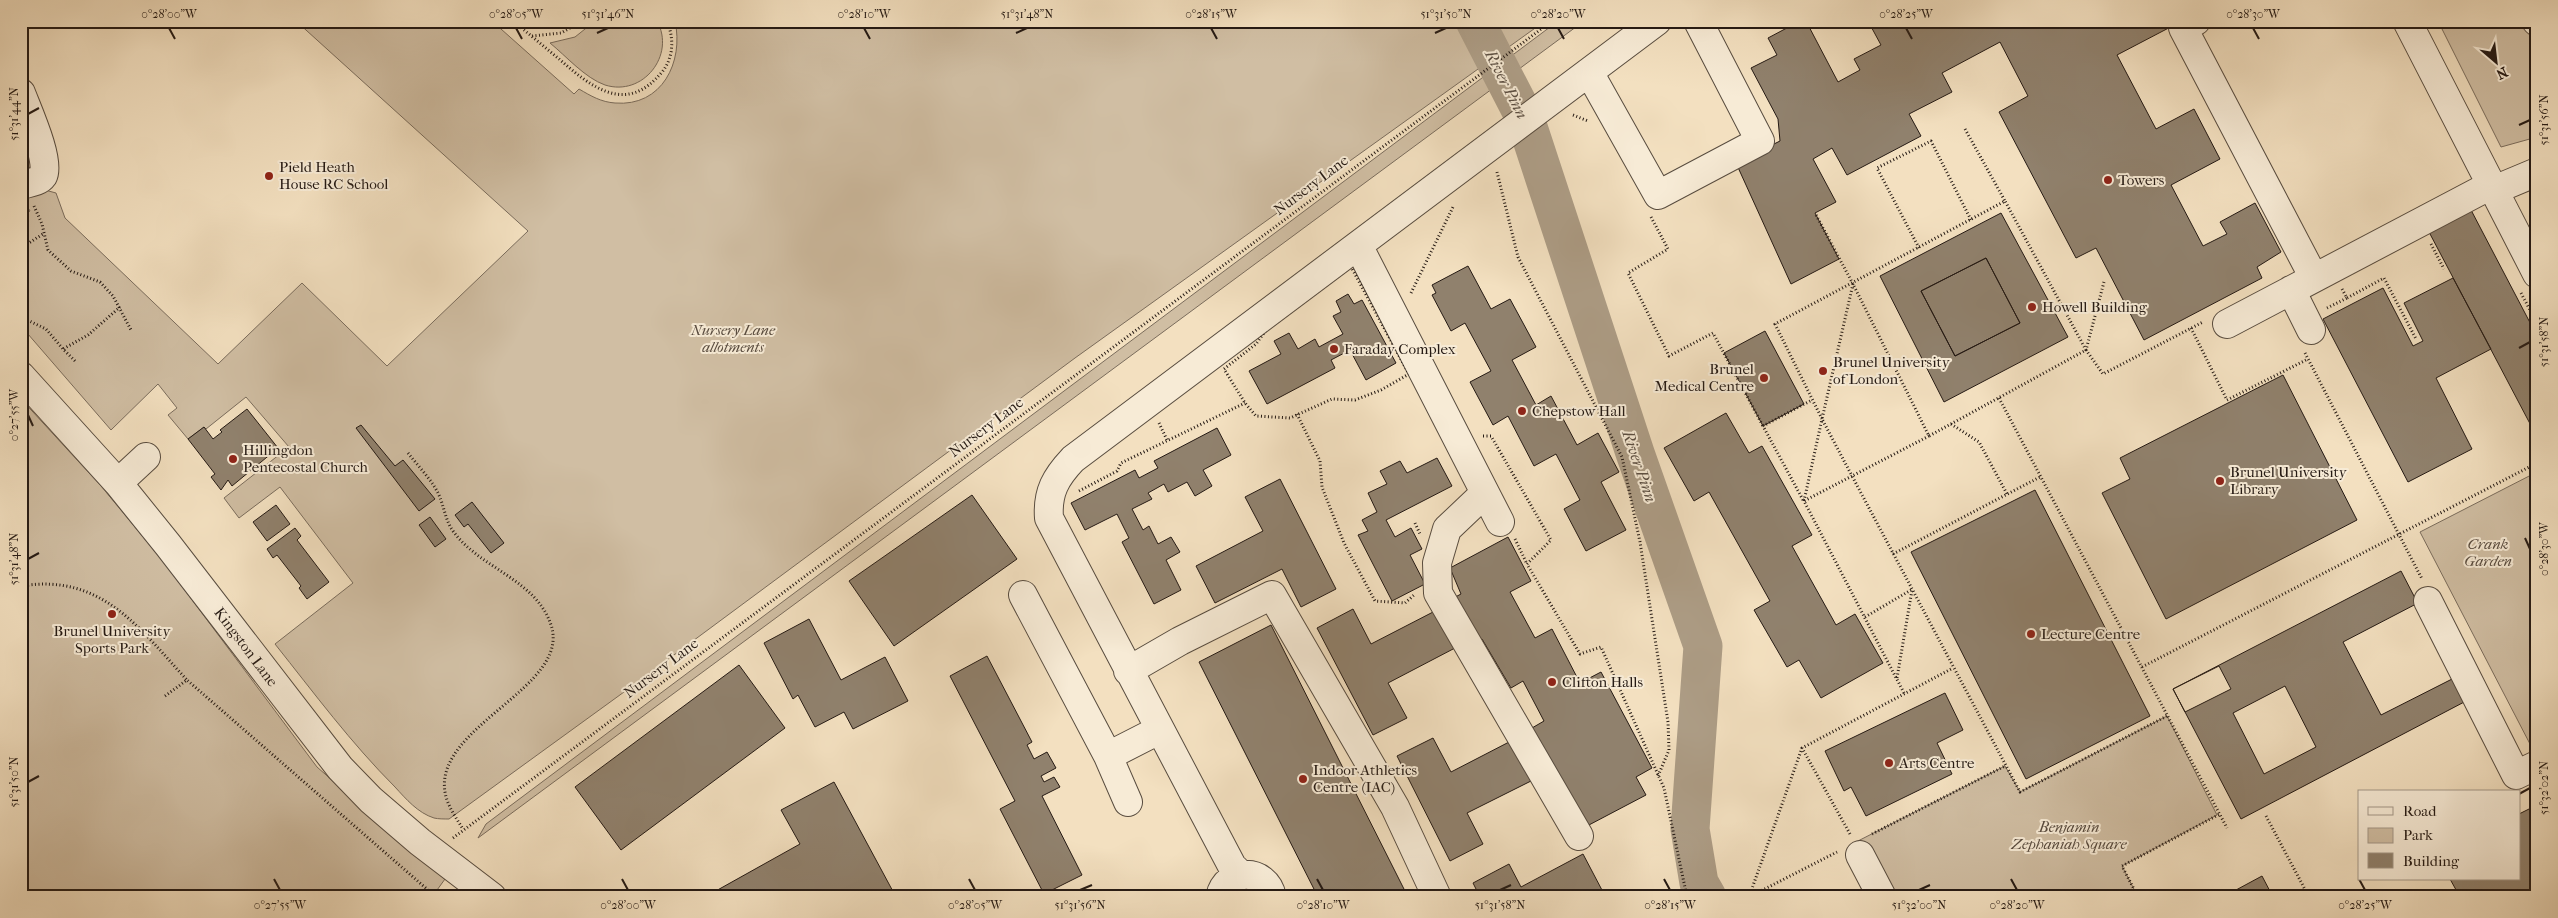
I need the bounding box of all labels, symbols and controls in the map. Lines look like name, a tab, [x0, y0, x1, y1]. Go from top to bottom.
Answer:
text: 0°28'00"W	[141, 7, 198, 21]
text: 0°28'05"W	[489, 7, 544, 21]
text: 51°31'46"N	[582, 7, 634, 21]
text: 0°28'10"W	[837, 7, 892, 21]
text: 51°31'48"N	[1001, 7, 1053, 21]
text: 0°28'15"W	[1185, 7, 1238, 21]
text: 51°31'50"N	[1420, 7, 1472, 21]
text: 0°28'20"W	[1531, 7, 1587, 21]
text: 0°28'25"W	[1879, 7, 1934, 21]
text: 0°28'30"W	[2226, 7, 2281, 21]
north arrow	[2470, 38, 2520, 88]
water label: River Pinn	[1481, 46, 1532, 122]
text: N	[2493, 63, 2511, 83]
text: 51°31'44"N	[7, 87, 21, 141]
text: 51°31'56"N	[2537, 94, 2551, 146]
street label: Nursery Lane	[1270, 151, 1352, 219]
place label: Pield Heath House RC School	[279, 158, 388, 193]
marker: Pield Heath House RC School	[263, 170, 275, 182]
place label: Towers	[2118, 171, 2165, 189]
marker: Towers	[2102, 174, 2114, 186]
place label: Howell Building	[2042, 298, 2148, 316]
marker: Howell Building	[2026, 301, 2038, 313]
text: 51°31'58"N	[2537, 317, 2551, 367]
park label: Nursery Lane allotments	[690, 321, 776, 356]
place label: Faraday Complex	[1344, 340, 1456, 358]
marker: Faraday Complex	[1328, 343, 1340, 355]
place label: Brunel University of London	[1833, 353, 1951, 388]
place label: Brunel Medical Centre	[1654, 360, 1755, 395]
marker: Brunel University of London	[1817, 365, 1829, 377]
marker: Brunel Medical Centre	[1758, 372, 1770, 384]
text: 0°27'55"W	[7, 388, 21, 441]
street label: Nursery Lane	[945, 393, 1027, 461]
place label: Chepstow Hall	[1532, 402, 1626, 420]
marker: Chepstow Hall	[1516, 405, 1528, 417]
water label: River Pinn	[1618, 427, 1661, 505]
place label: Hillingdon Pentecostal Church	[243, 441, 369, 476]
marker: Hillingdon Pentecostal Church	[227, 453, 239, 465]
place label: Brunel University Library	[2230, 463, 2348, 498]
marker: Brunel University Library	[2214, 475, 2226, 487]
text: 0°28'30"W	[2537, 521, 2551, 576]
text: 51°31'48"N	[7, 533, 21, 585]
park label: Crank Garden	[2464, 535, 2512, 570]
street label: Kingston Lane	[210, 604, 282, 691]
marker: Brunel University Sports Park	[106, 608, 118, 620]
place label: Brunel University Sports Park	[54, 622, 171, 657]
place label: Lecture Centre	[2041, 625, 2141, 643]
marker: Lecture Centre	[2025, 628, 2037, 640]
street label: Nursery Lane	[620, 634, 702, 702]
place label: Clifton Halls	[1562, 673, 1644, 691]
marker: Clifton Halls	[1546, 676, 1558, 688]
place label: Arts Centre	[1898, 754, 1975, 772]
text: 51°31'50"N	[7, 756, 21, 808]
marker: Arts Centre	[1883, 757, 1895, 769]
place label: Indoor Athletics Centre (IAC)	[1313, 761, 1417, 796]
text: 51°32'02"N	[2537, 761, 2551, 815]
marker: Indoor Athletics Centre (IAC)	[1297, 773, 1309, 785]
legend	[2358, 790, 2520, 880]
text: Road	[2403, 802, 2437, 820]
park label: Benjamin Zephaniah Square	[2010, 818, 2128, 853]
text: Park	[2403, 826, 2433, 844]
text: Building	[2403, 852, 2460, 870]
text: 0°27'55"W	[254, 898, 307, 912]
text: 0°28'00"W	[600, 898, 657, 912]
text: 0°28'05"W	[948, 898, 1003, 912]
text: 51°31'56"N	[1054, 898, 1106, 912]
text: 0°28'10"W	[1296, 898, 1351, 912]
text: 51°31'58"N	[1475, 898, 1525, 912]
text: 0°28'15"W	[1644, 898, 1697, 912]
text: 51°32'00"N	[1892, 898, 1946, 912]
text: 0°28'20"W	[1990, 898, 2046, 912]
text: 0°28'25"W	[2338, 898, 2393, 912]

